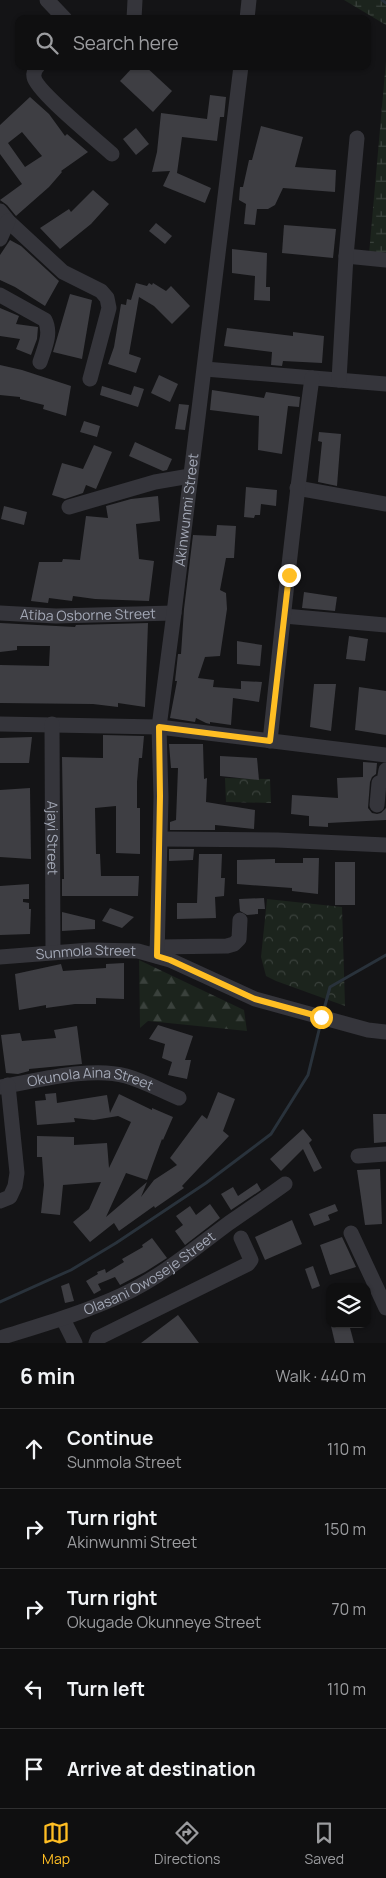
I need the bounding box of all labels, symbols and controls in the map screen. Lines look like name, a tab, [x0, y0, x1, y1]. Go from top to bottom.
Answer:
search box	[15, 15, 371, 70]
icon: search	[33, 29, 61, 57]
text: Search here	[73, 30, 179, 56]
street label: Akinwunmi Street	[170, 452, 203, 567]
route end	[278, 564, 301, 587]
street label: Atiba Osborne Street	[20, 603, 156, 625]
street label: Ajayi Street	[43, 801, 63, 876]
street label: Sunmola Street	[35, 940, 137, 963]
route start	[310, 1006, 333, 1029]
street label: Okunola Aina Street	[26, 1063, 157, 1095]
street label: Olasani Owoseje Street	[81, 1226, 219, 1319]
map controls	[326, 1283, 371, 1328]
button: layers	[326, 1283, 371, 1328]
text: 6 min	[20, 1362, 75, 1390]
text: Walk · 440 m	[276, 1365, 366, 1387]
text: Continue	[67, 1425, 153, 1451]
icon: ahead	[20, 1435, 48, 1463]
text: 110 m	[327, 1438, 366, 1460]
text: Sunmola Street	[67, 1451, 182, 1473]
text: Turn right	[67, 1505, 157, 1531]
icon: right	[20, 1515, 48, 1543]
text: 150 m	[324, 1518, 366, 1540]
text: Akinwunmi Street	[67, 1531, 197, 1553]
text: Turn right	[67, 1585, 157, 1611]
icon: right	[20, 1595, 48, 1623]
text: 70 m	[331, 1598, 366, 1620]
text: Okugade Okunneye Street	[67, 1611, 261, 1633]
icon: left	[20, 1675, 48, 1703]
text: Turn left	[67, 1676, 145, 1702]
text: 110 m	[327, 1678, 366, 1700]
icon: arrive	[20, 1755, 48, 1783]
text: Arrive at destination	[67, 1756, 256, 1782]
tab: Map	[42, 1819, 70, 1868]
tab: Directions	[154, 1819, 220, 1868]
tab: Saved	[305, 1819, 344, 1868]

